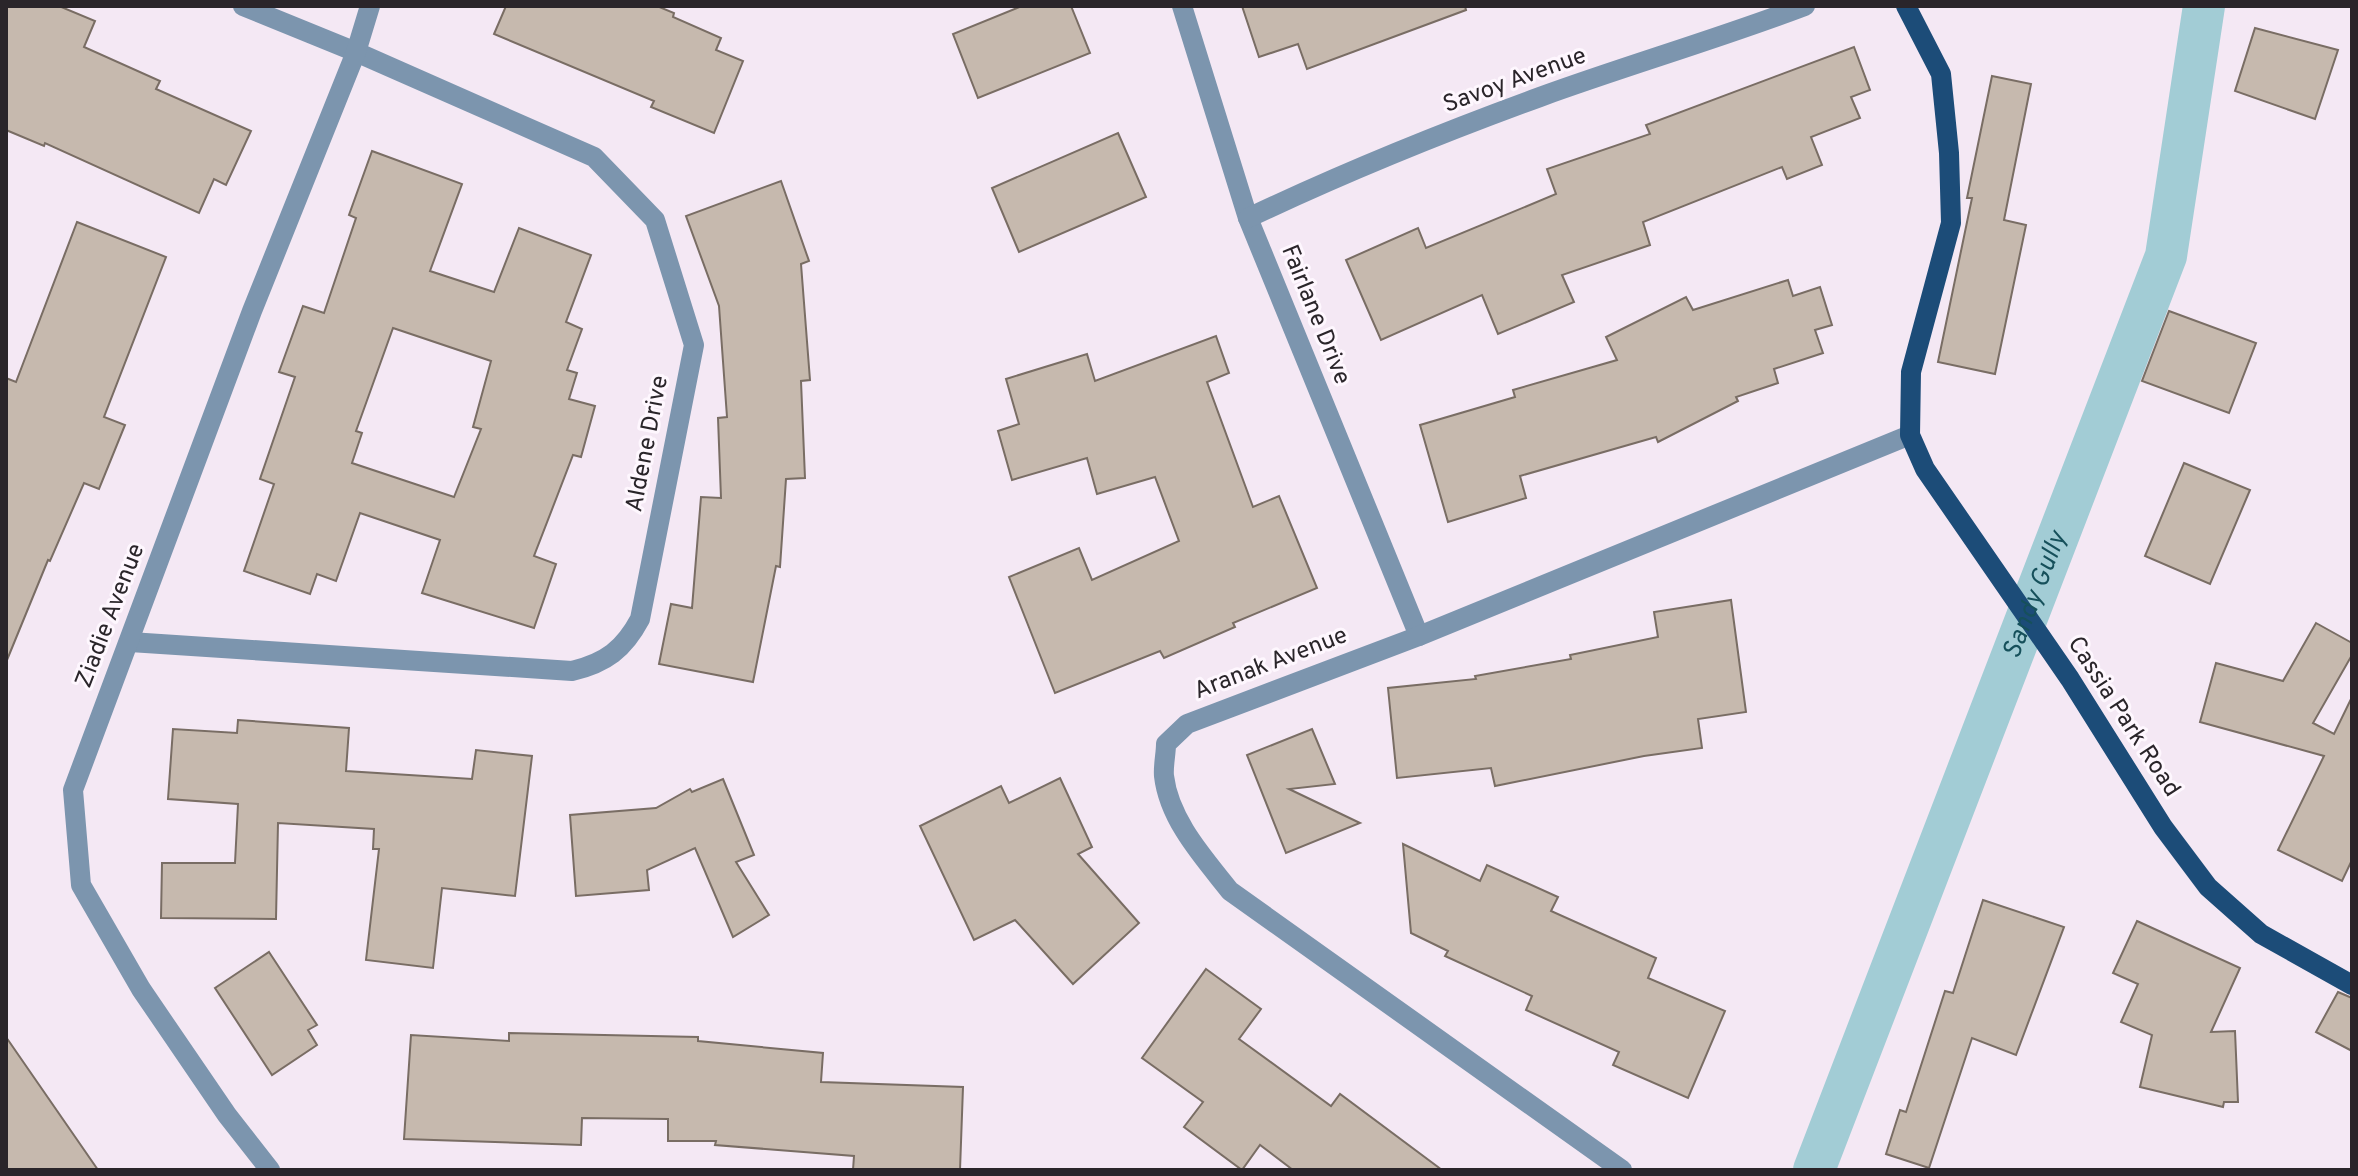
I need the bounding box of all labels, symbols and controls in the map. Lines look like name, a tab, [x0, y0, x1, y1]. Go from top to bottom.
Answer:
street label: Savoy Avenue	[1439, 41, 1591, 121]
street label: Fairlane Drive	[1273, 241, 1357, 389]
street label: Aldene Drive	[620, 373, 676, 515]
water label: Sandy Gully	[1996, 525, 2075, 664]
street label: Ziadie Avenue	[70, 540, 152, 692]
street label: Aranak Avenue	[1190, 621, 1352, 707]
street label: Cassia Park Road	[2060, 631, 2186, 803]

